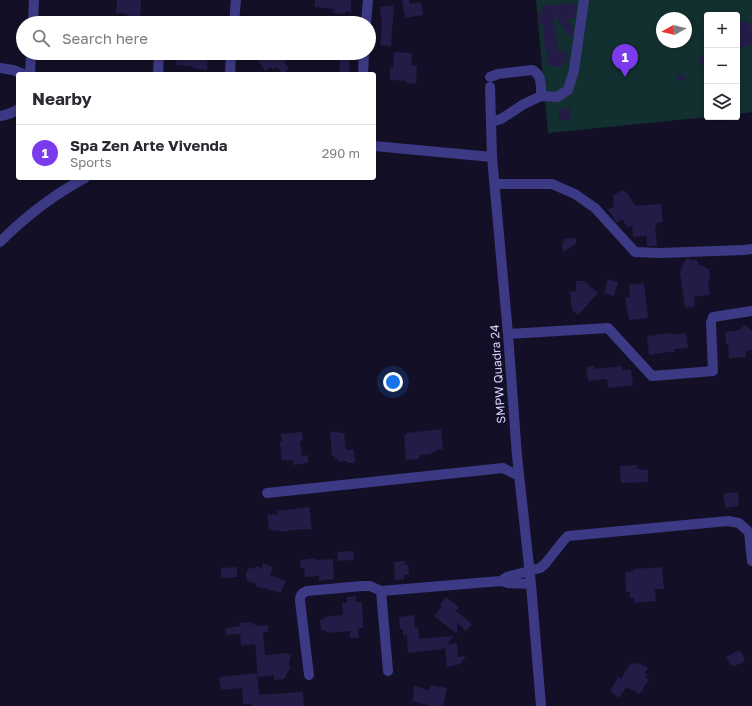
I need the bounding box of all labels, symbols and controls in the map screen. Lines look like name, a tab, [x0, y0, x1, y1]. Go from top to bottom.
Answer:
north arrow	[656, 12, 692, 48]
map controls	[704, 12, 740, 120]
button: +	[704, 12, 740, 48]
search box	[16, 16, 376, 60]
icon: search	[30, 27, 52, 49]
text: Search here	[62, 29, 148, 47]
pin: 1	[612, 44, 638, 77]
button: −	[704, 48, 740, 84]
button: layers	[704, 84, 740, 120]
text: Nearby	[32, 88, 92, 109]
text: Spa Zen Arte Vivenda	[70, 136, 227, 154]
text: 1	[42, 145, 48, 161]
text: 290 m	[322, 145, 360, 161]
text: Sports	[70, 154, 112, 170]
street label: SMPW Quadra 24	[487, 324, 508, 424]
your location	[383, 372, 403, 392]

